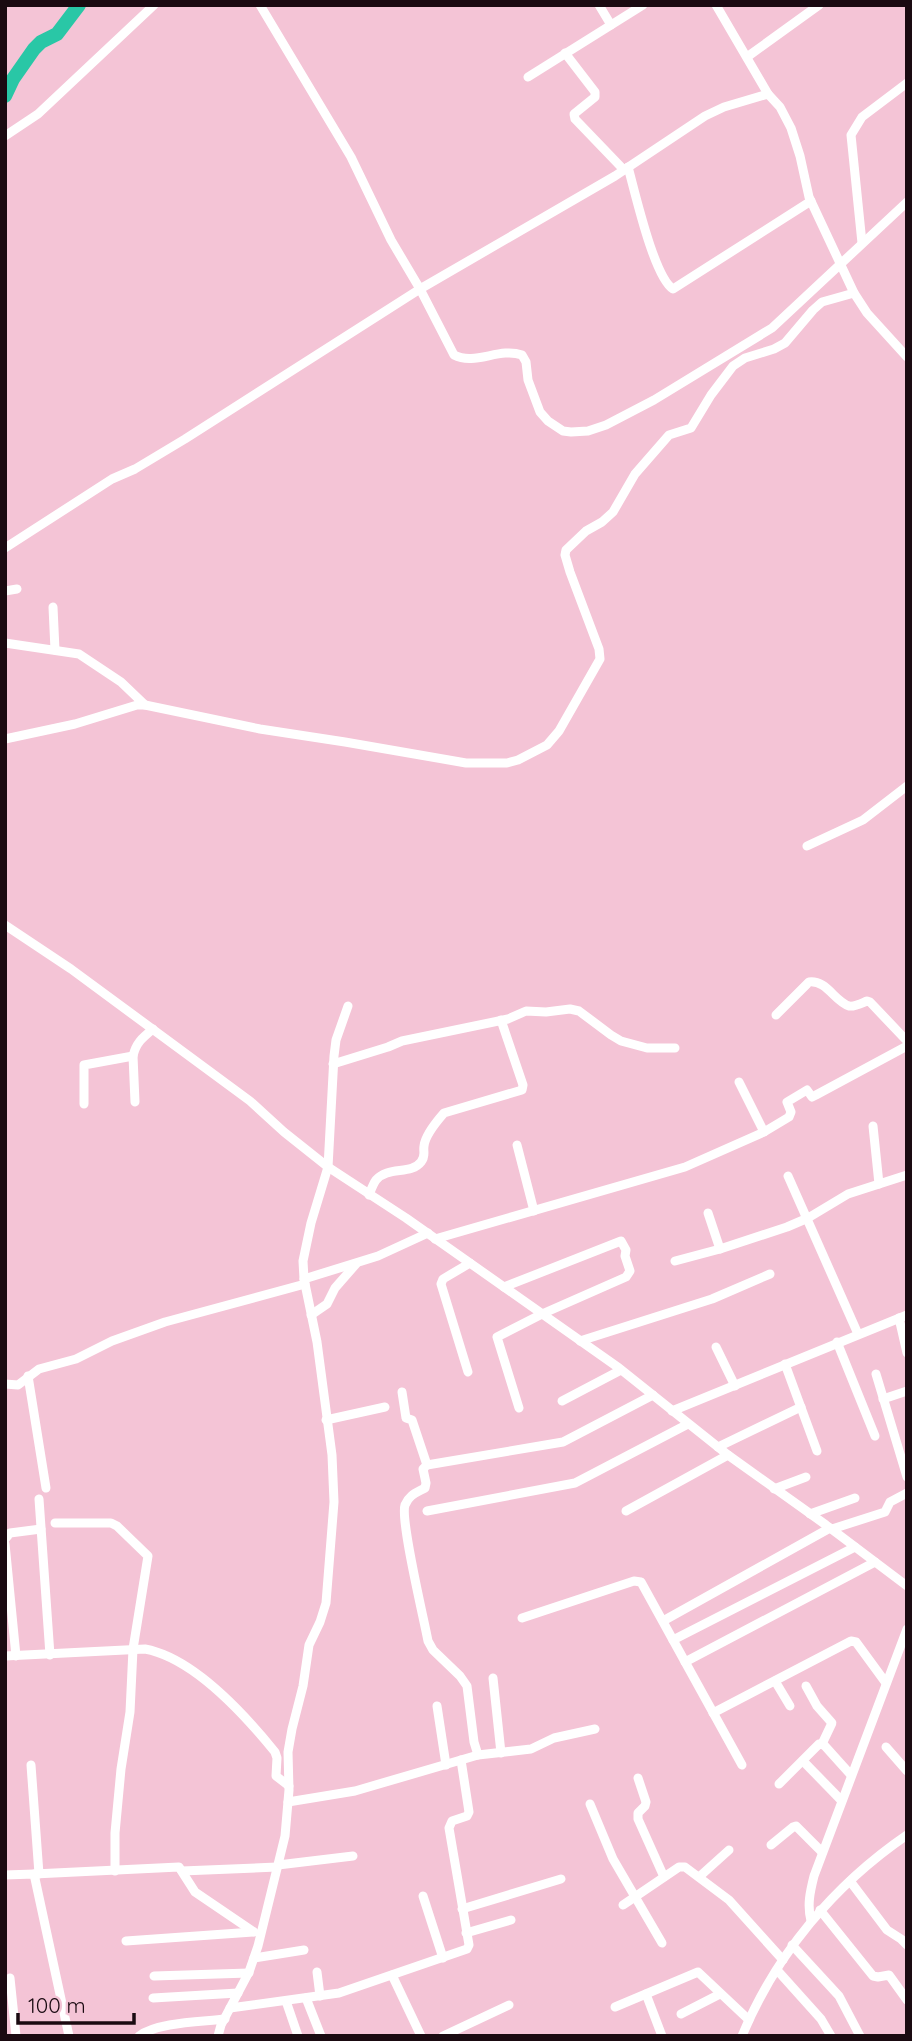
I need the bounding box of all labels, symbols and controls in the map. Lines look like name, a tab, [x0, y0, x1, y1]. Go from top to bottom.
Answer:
scale bar	[18, 1982, 133, 2026]
text: 100 m	[28, 1992, 86, 2018]

